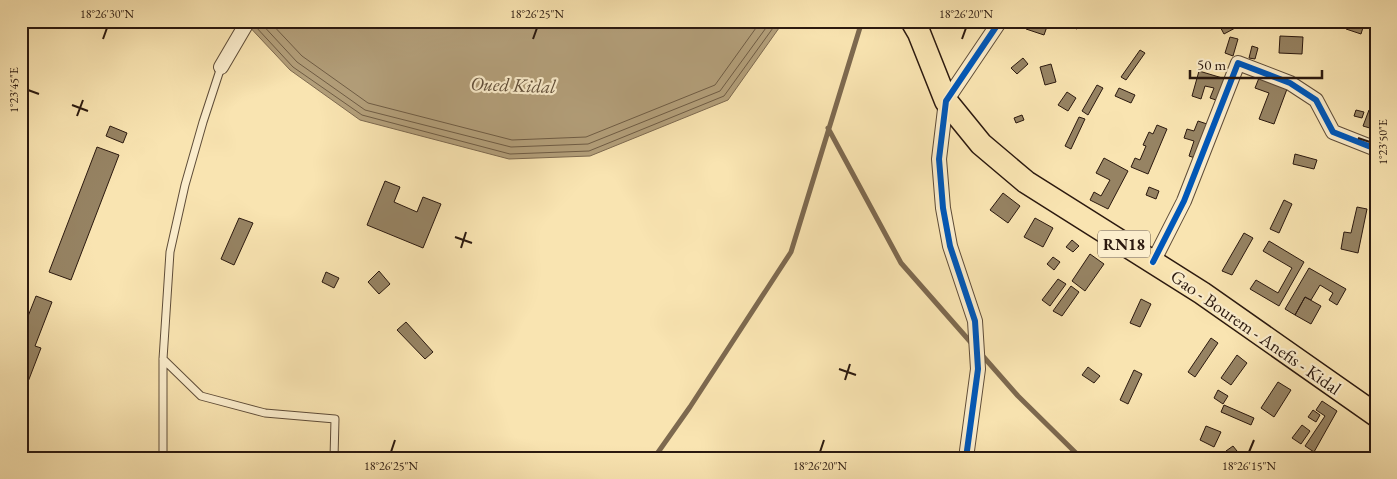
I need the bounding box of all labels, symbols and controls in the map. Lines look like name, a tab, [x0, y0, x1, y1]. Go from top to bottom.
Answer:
text: 18°26'30"N	[80, 6, 134, 22]
text: 18°26'25"N	[510, 6, 564, 22]
text: 18°26'20"N	[939, 6, 993, 22]
scale bar	[1190, 48, 1322, 80]
text: 50 m	[1197, 55, 1226, 74]
text: 1°23'45"E	[6, 67, 22, 113]
water label: Oued Kidal	[470, 71, 557, 99]
text: 1°23'50"E	[1375, 119, 1391, 165]
road number: RN18	[1098, 230, 1150, 258]
street label: Gao - Bourem - Anefis - Kidal	[1166, 264, 1346, 400]
text: 18°26'25"N	[364, 458, 418, 474]
text: 18°26'20"N	[793, 458, 847, 474]
text: 18°26'15"N	[1222, 458, 1276, 474]

